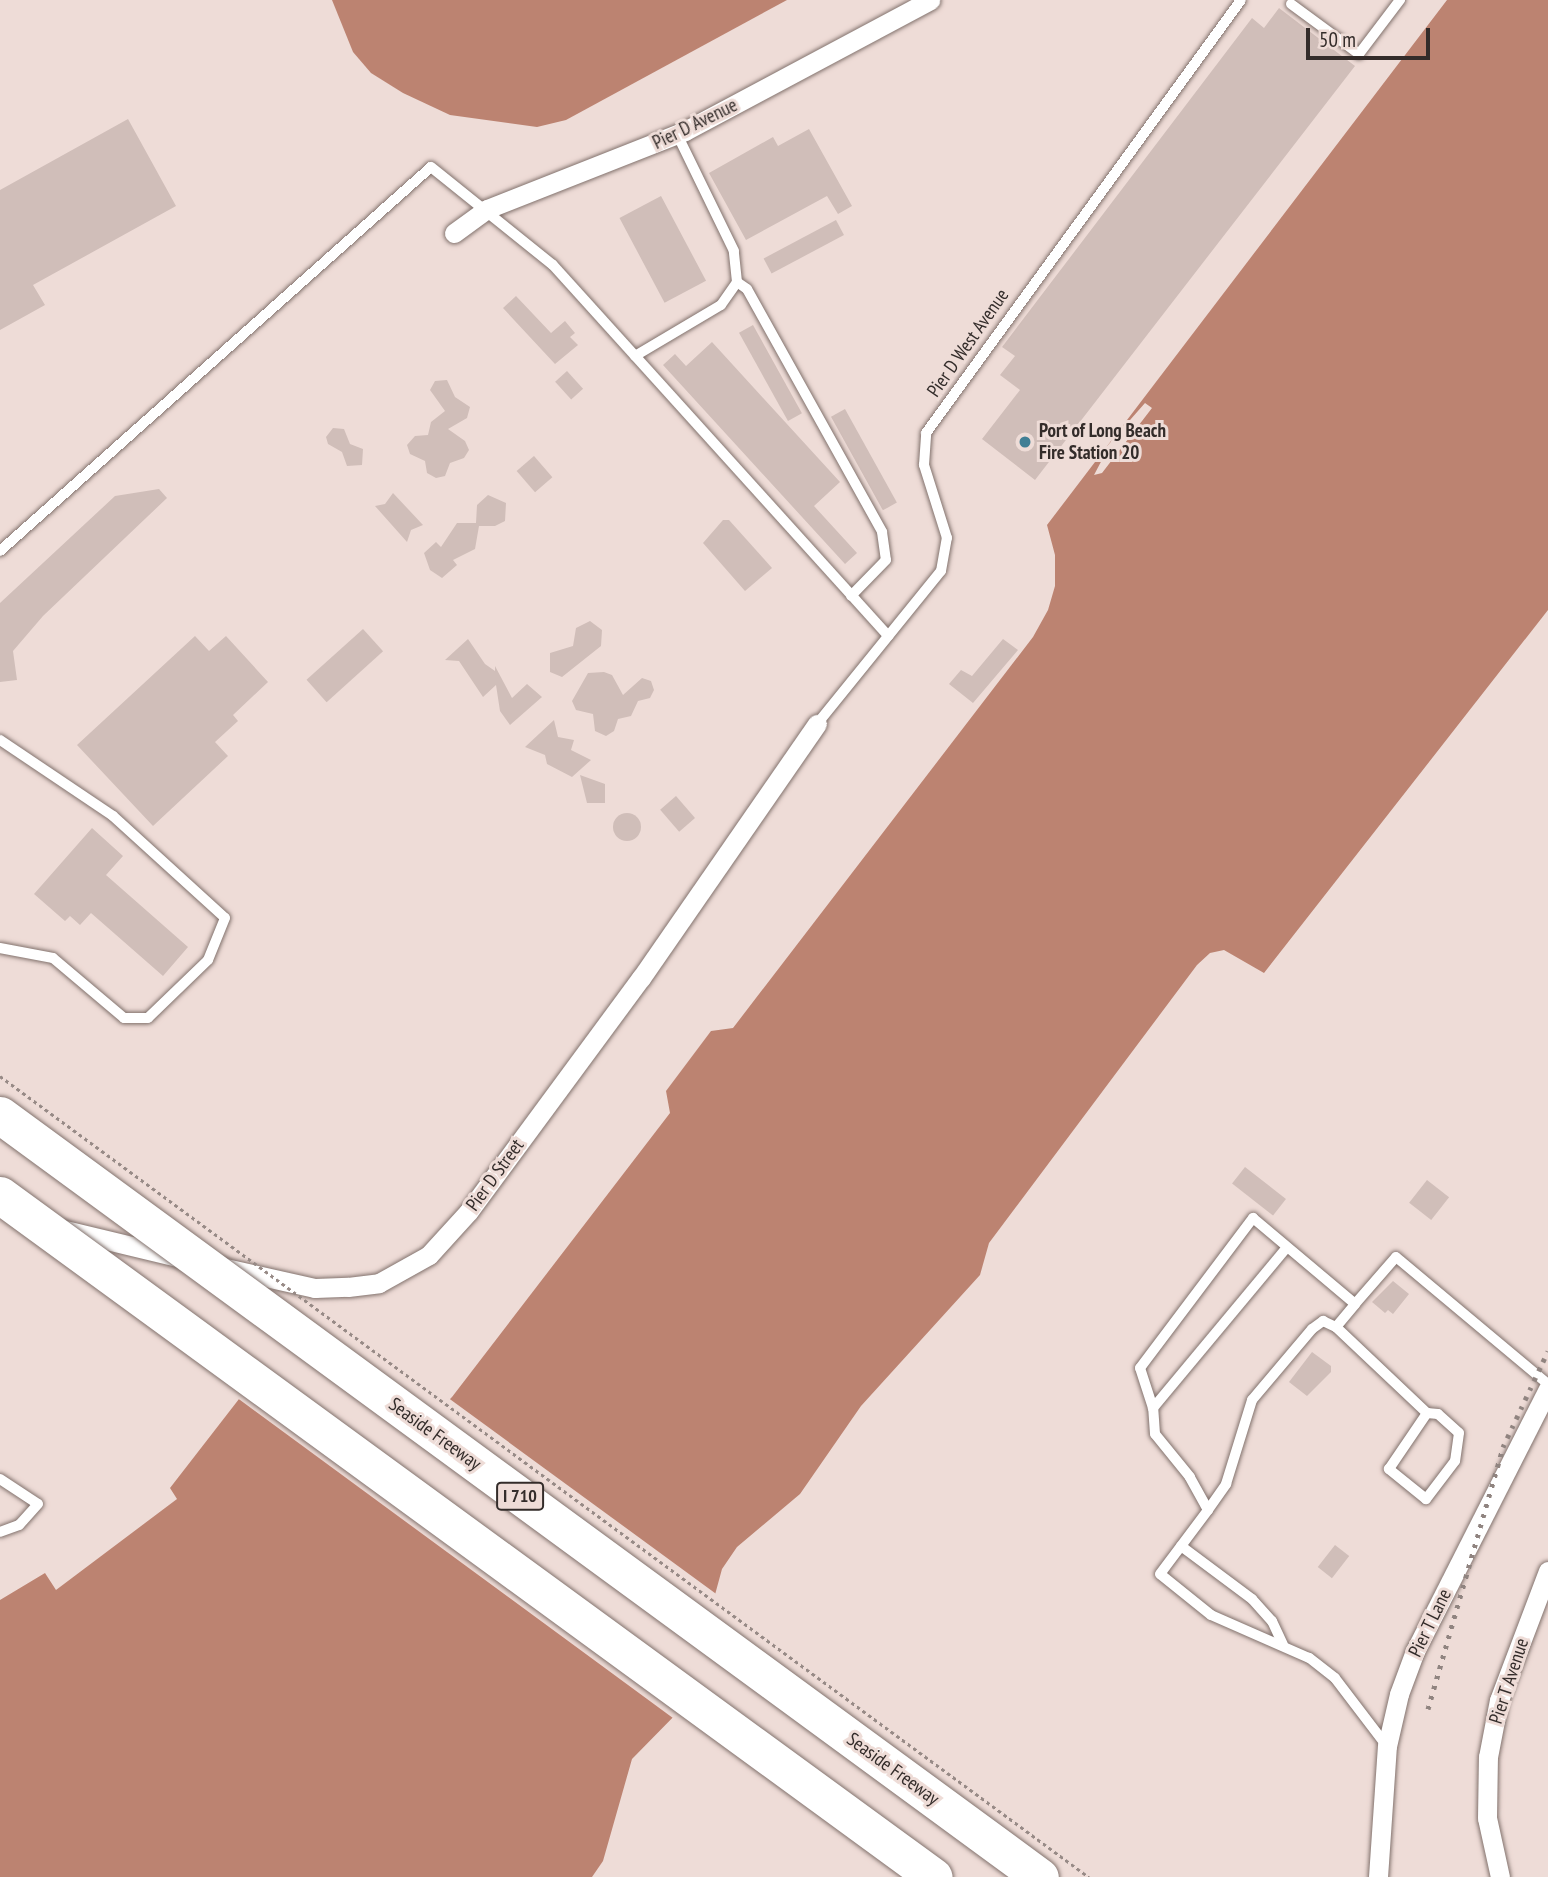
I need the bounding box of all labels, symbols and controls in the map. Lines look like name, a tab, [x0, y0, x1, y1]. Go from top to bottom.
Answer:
scale bar	[1310, 14, 1434, 58]
text: 50 m	[1319, 26, 1356, 53]
street label: Pier D Avenue	[649, 94, 741, 154]
street label: Pier D West Avenue	[922, 284, 1014, 402]
place label: Port of Long Beach Fire Station 20	[1039, 420, 1166, 464]
marker: Port of Long Beach Fire Station 20	[1017, 434, 1033, 450]
street label: Pier D Street	[461, 1135, 529, 1215]
street label: Seaside Freeway	[384, 1393, 486, 1475]
road number: I 710	[496, 1482, 544, 1511]
street label: Pier T Lane	[1404, 1585, 1456, 1661]
street label: Pier T Avenue	[1484, 1635, 1534, 1727]
street label: Seaside Freeway	[842, 1728, 944, 1810]

